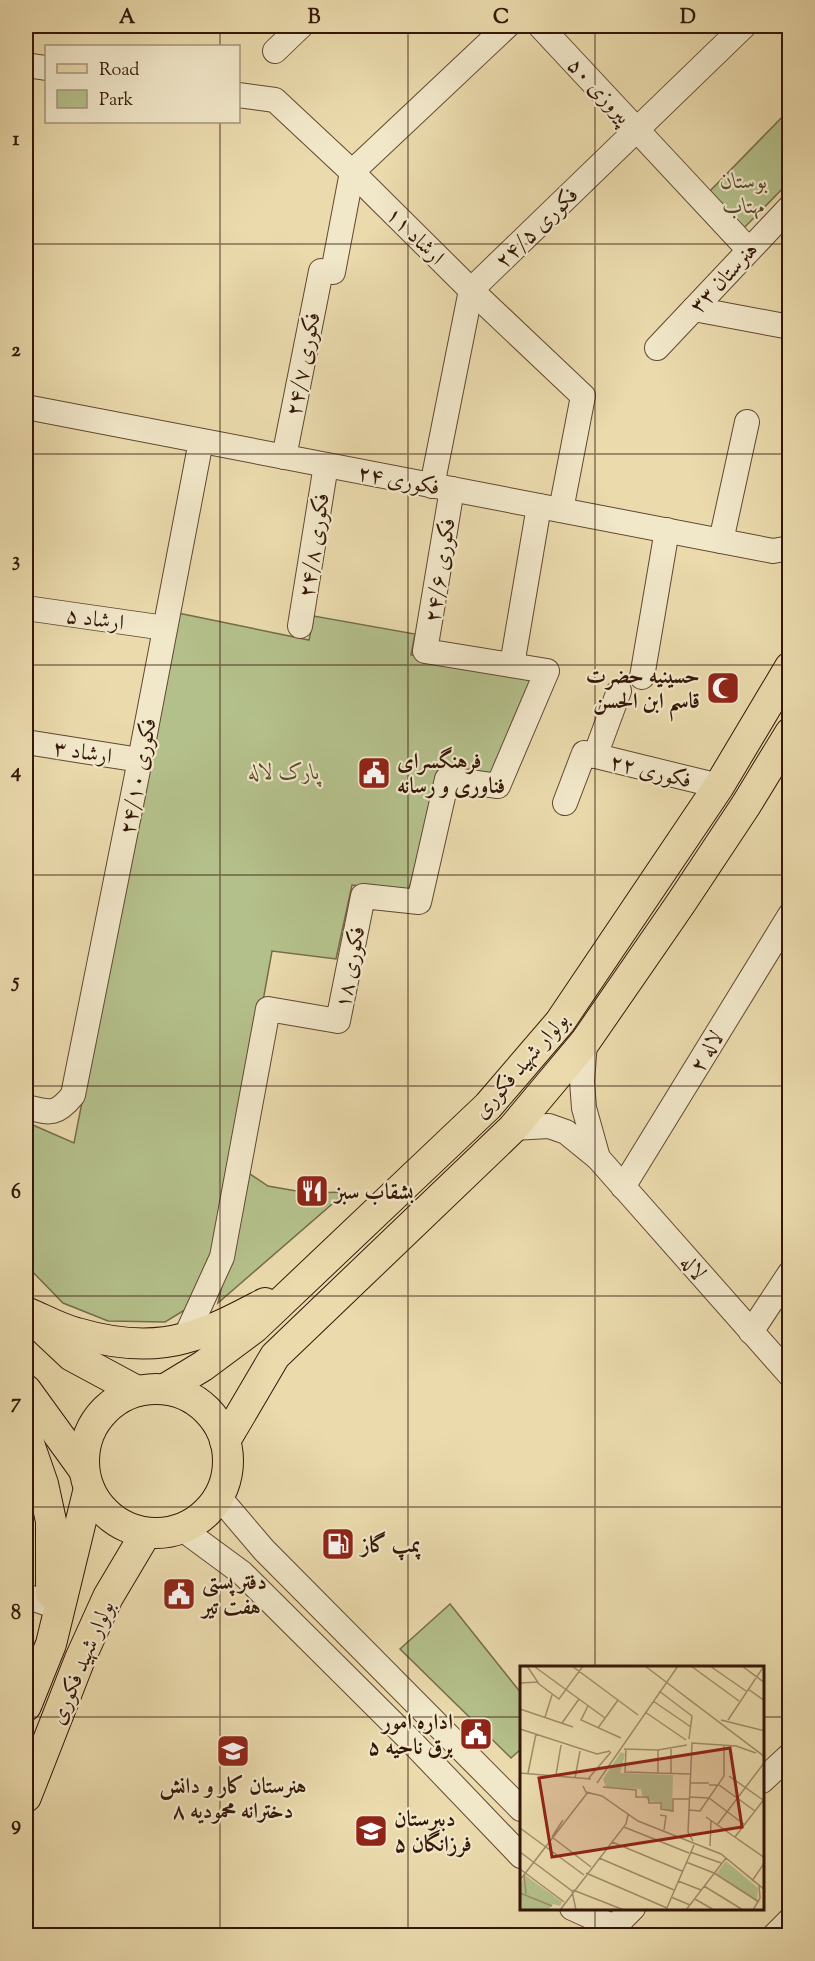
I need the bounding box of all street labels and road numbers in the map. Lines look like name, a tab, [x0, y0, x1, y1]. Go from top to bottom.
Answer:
street label: پیروزی ۵۰	[558, 51, 638, 134]
street label: فکوری ۲۴/۵	[489, 181, 587, 277]
street label: ارشاد ۱۱	[377, 201, 450, 274]
street label: هنرستان ۳۳	[684, 236, 767, 322]
street label: فکوری ۲۴/۷	[279, 310, 331, 419]
street label: فکوری ۲۴	[355, 458, 442, 506]
street label: فکوری ۲۴/۸	[292, 491, 340, 600]
street label: فکوری ۲۴/۶	[418, 516, 466, 625]
street label: ارشاد ۵	[63, 601, 126, 641]
street label: فکوری ۲۴/۱۰	[113, 716, 167, 838]
street label: ارشاد ۳	[51, 734, 114, 774]
street label: فکوری ۲۲	[606, 747, 694, 798]
street label: فکوری ١٨	[328, 924, 376, 1011]
street label: بولوار شهید فکوری	[467, 1007, 578, 1127]
street label: لاله ۲	[684, 1026, 734, 1080]
street label: لاله	[671, 1249, 712, 1289]
street label: بولوار شهید فکوری	[43, 1596, 124, 1730]

